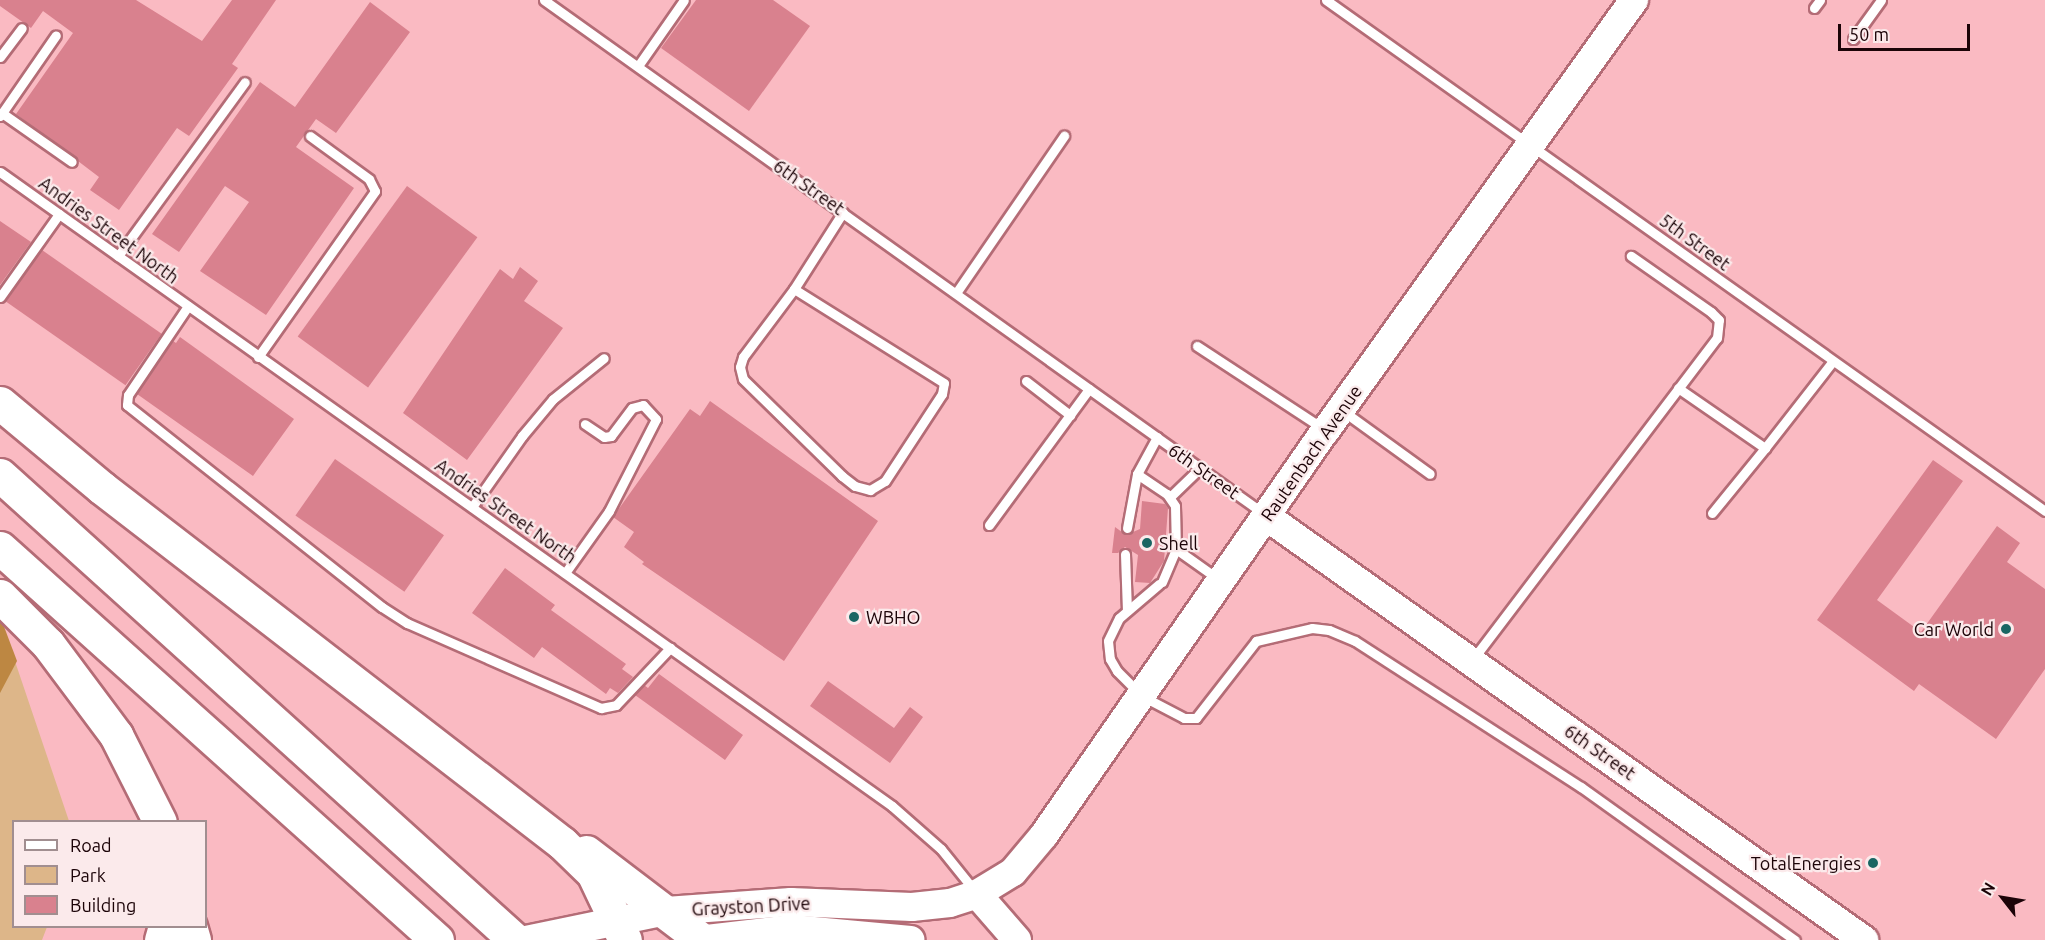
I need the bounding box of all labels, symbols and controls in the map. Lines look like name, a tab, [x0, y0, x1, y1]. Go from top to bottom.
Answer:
scale bar	[1841, 12, 1973, 50]
text: 50 m	[1849, 24, 1889, 44]
street label: 6th Street	[769, 155, 849, 219]
street label: Andries Street North	[35, 172, 183, 288]
street label: 5th Street	[1656, 209, 1734, 275]
street label: Rautenbach Avenue	[1256, 381, 1366, 525]
street label: 6th Street	[1164, 439, 1244, 503]
street label: Andries Street North	[431, 454, 581, 568]
place label: Shell	[1159, 532, 1198, 554]
marker: Shell	[1140, 536, 1154, 550]
place label: WBHO	[866, 606, 921, 628]
marker: WBHO	[847, 610, 861, 624]
place label: Car World	[1914, 618, 1994, 640]
marker: Car World	[1999, 622, 2013, 636]
street label: 6th Street	[1560, 720, 1640, 784]
legend	[12, 820, 207, 928]
text: Road	[70, 835, 112, 855]
place label: TotalEnergies	[1751, 852, 1861, 874]
marker: TotalEnergies	[1866, 856, 1880, 870]
text: Park	[70, 865, 106, 885]
north arrow	[1973, 868, 2033, 928]
text: N	[1977, 879, 1998, 898]
street label: Grayston Drive	[691, 892, 811, 920]
text: Building	[70, 895, 136, 915]

